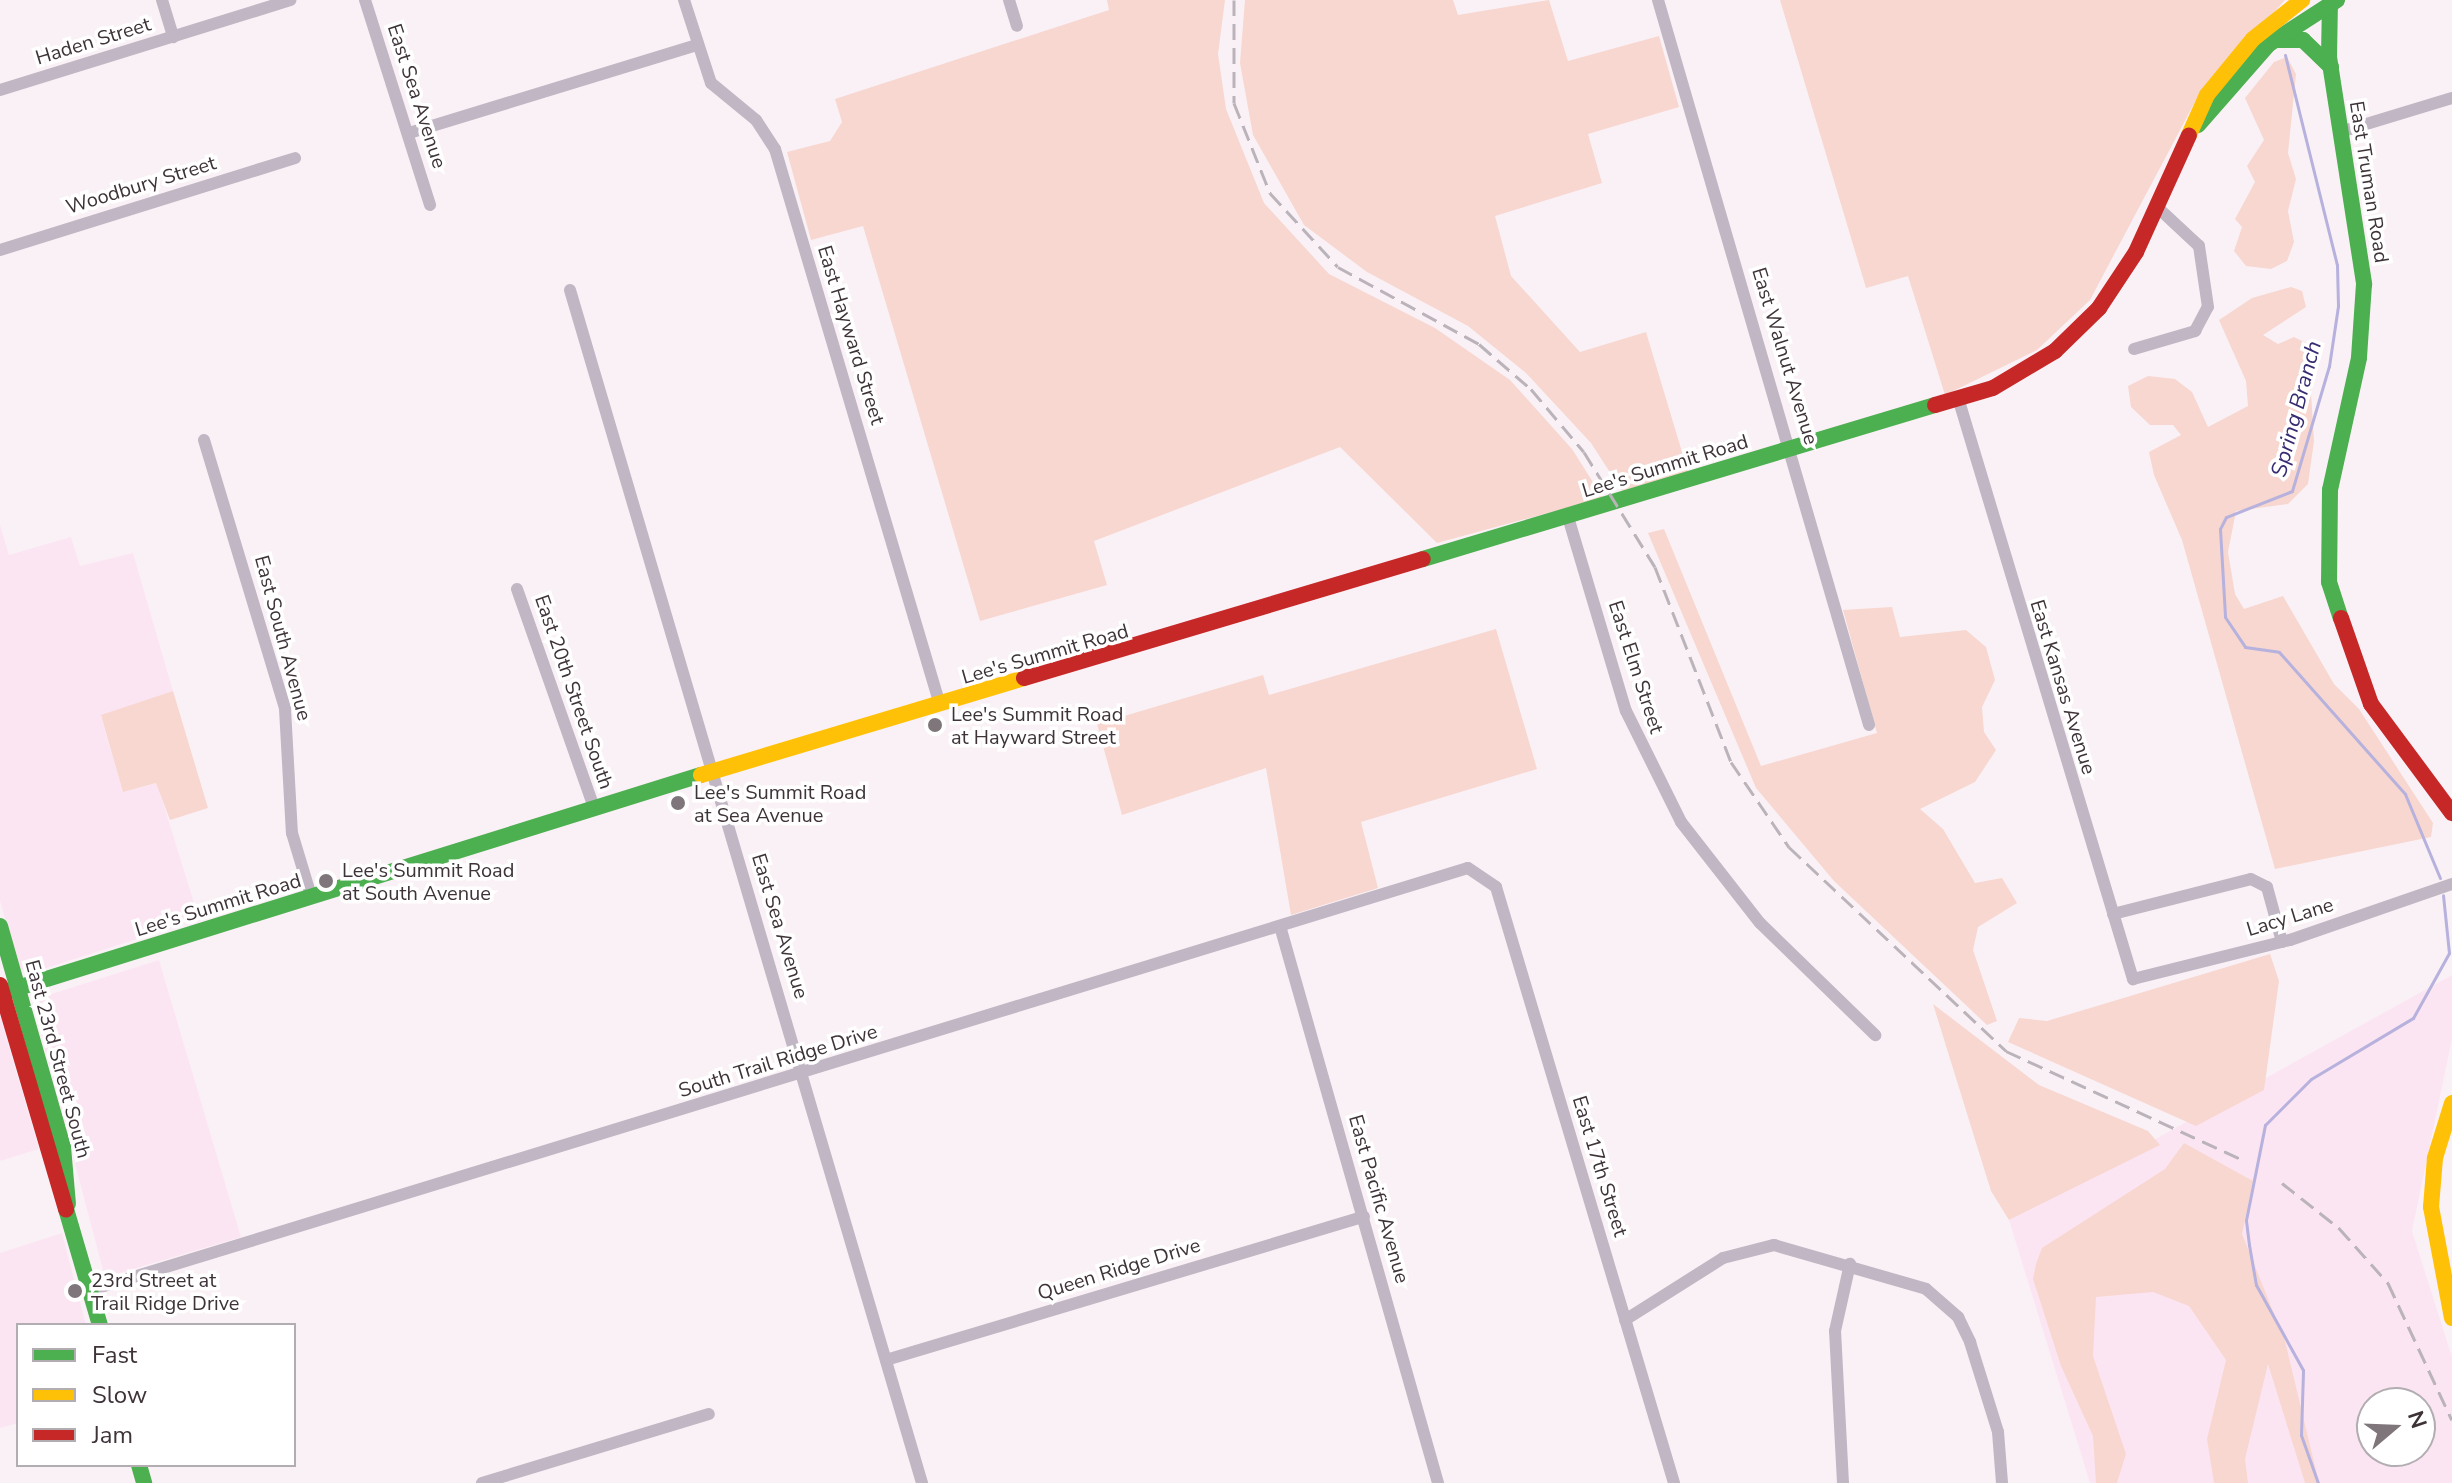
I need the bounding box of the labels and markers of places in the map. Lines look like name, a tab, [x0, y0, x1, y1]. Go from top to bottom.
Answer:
place label: Lee's Summit Road at Hayward Street	[951, 702, 1123, 749]
marker: Lee's Summit Road at Hayward Street	[926, 716, 944, 734]
place label: Lee's Summit Road at Sea Avenue	[694, 780, 866, 827]
marker: Lee's Summit Road at Sea Avenue	[669, 794, 687, 812]
place label: Lee's Summit Road at South Avenue	[342, 858, 514, 905]
marker: Lee's Summit Road at South Avenue	[317, 872, 335, 890]
place label: 23rd Street at Trail Ridge Drive	[91, 1268, 239, 1315]
marker: 23rd Street at Trail Ridge Drive	[66, 1282, 84, 1300]

